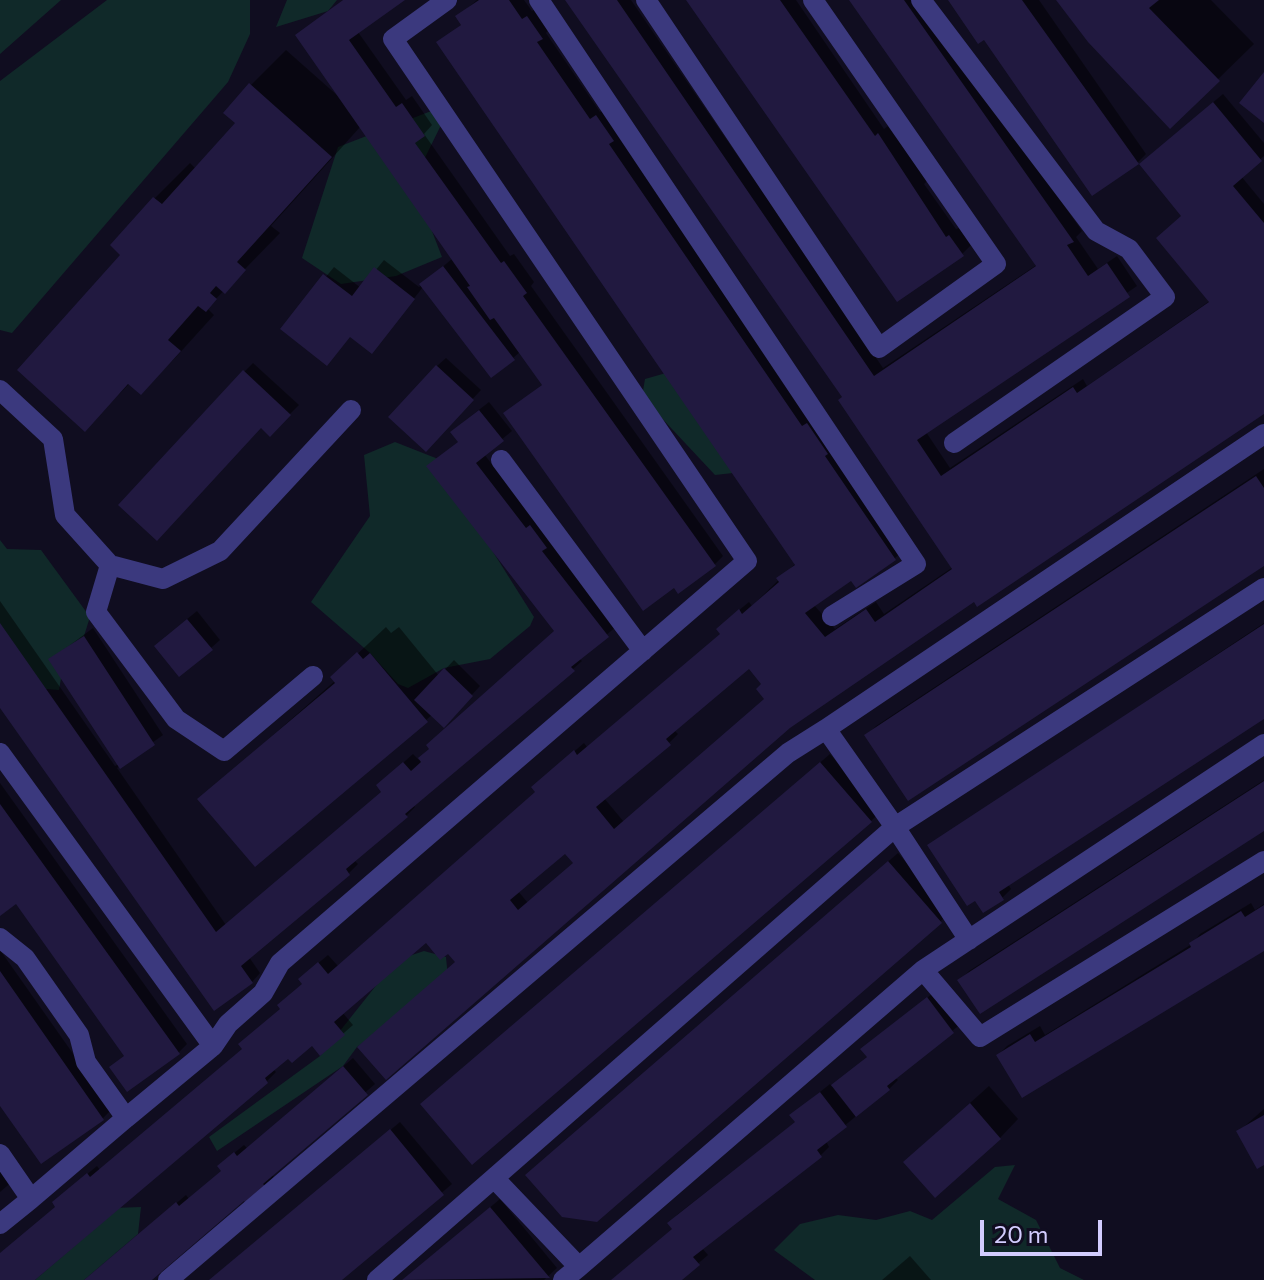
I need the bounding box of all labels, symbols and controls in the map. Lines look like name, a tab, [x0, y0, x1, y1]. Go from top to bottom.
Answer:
scale bar	[984, 1204, 1106, 1254]
text: 20 m	[994, 1219, 1048, 1248]

